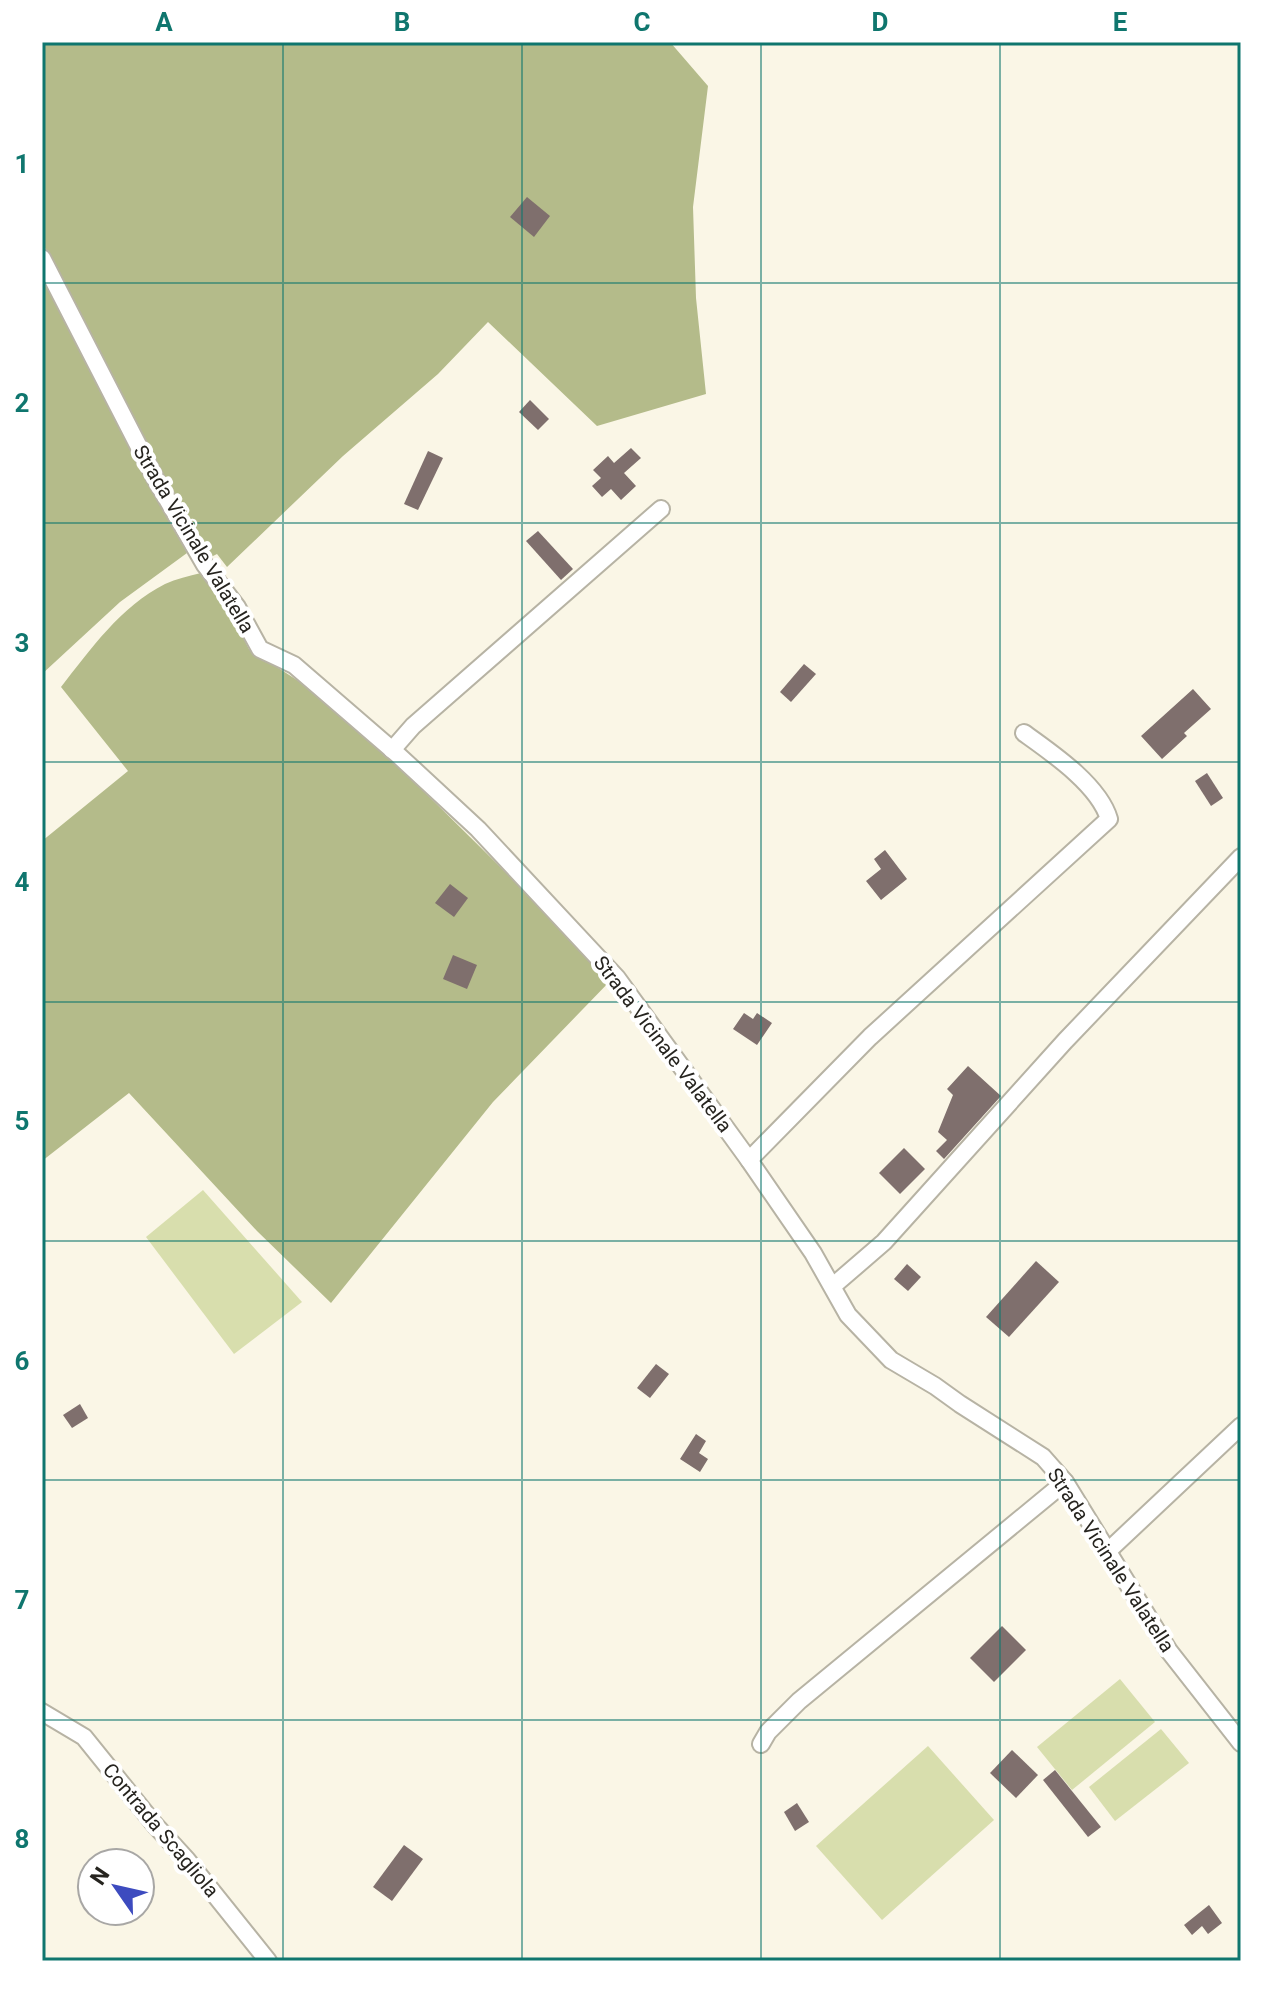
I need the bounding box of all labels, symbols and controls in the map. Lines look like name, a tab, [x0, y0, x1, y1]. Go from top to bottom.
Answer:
text: A	[155, 7, 173, 37]
text: B	[394, 7, 410, 37]
text: C	[633, 7, 651, 37]
text: D	[872, 7, 888, 37]
text: E	[1113, 7, 1128, 37]
text: 1	[15, 149, 29, 179]
text: 2	[15, 388, 29, 418]
street label: Strada Vicinale Valatella	[128, 441, 260, 637]
text: 3	[15, 628, 29, 658]
text: 4	[15, 867, 30, 897]
street label: Strada Vicinale Valatella	[589, 951, 737, 1137]
text: 5	[15, 1106, 29, 1136]
text: 6	[15, 1346, 30, 1376]
street label: Strada Vicinale Valatella	[1042, 1463, 1180, 1657]
text: 7	[15, 1585, 29, 1615]
street label: Contrada Scagliola	[98, 1758, 224, 1902]
text: 8	[15, 1824, 29, 1854]
north arrow	[76, 1847, 156, 1927]
text: N	[85, 1863, 115, 1890]

